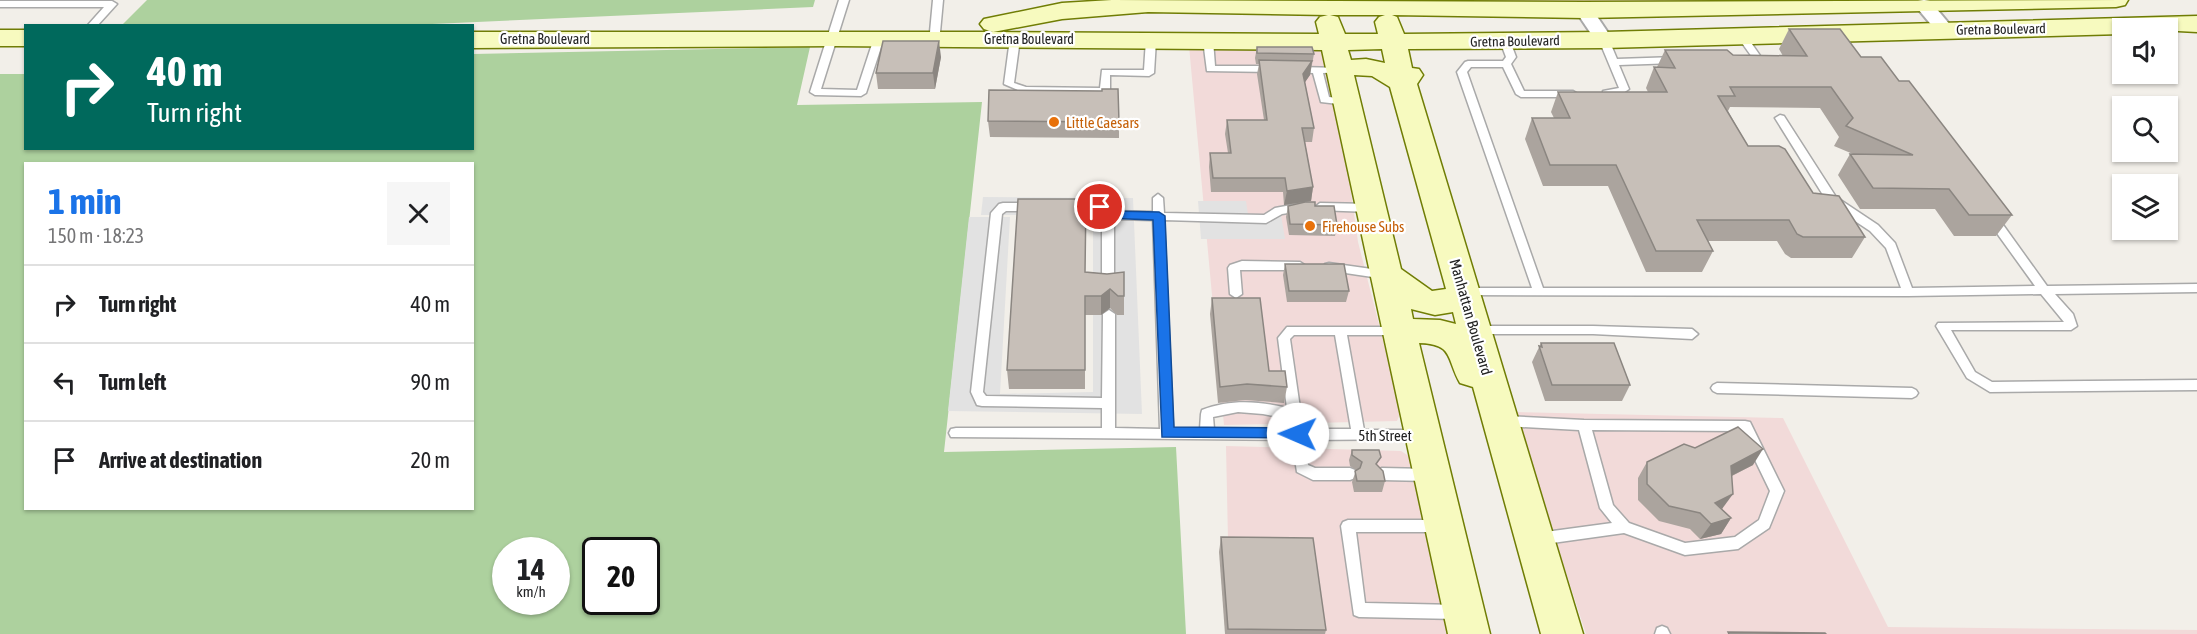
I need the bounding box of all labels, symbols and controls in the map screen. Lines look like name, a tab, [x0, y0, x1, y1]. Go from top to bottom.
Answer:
map controls	[2112, 18, 2178, 240]
button: sound	[2112, 18, 2178, 84]
street label: Gretna Boulevard	[1956, 20, 2046, 38]
street label: Gretna Boulevard	[500, 31, 590, 47]
street label: Gretna Boulevard	[984, 31, 1074, 47]
street label: Gretna Boulevard	[1470, 32, 1560, 50]
text: 40 m	[147, 47, 222, 95]
icon: right	[48, 48, 126, 126]
button: search	[2112, 96, 2178, 162]
text: Turn right	[147, 97, 242, 128]
place label: Little Caesars	[1066, 114, 1139, 131]
marker: Little Caesars	[1047, 115, 1061, 129]
button: layers	[2112, 174, 2178, 240]
text: 1 min	[48, 180, 122, 222]
pin	[1074, 181, 1125, 232]
button: close	[387, 182, 450, 245]
icon: arrive	[1083, 190, 1116, 223]
place label: Firehouse Subs	[1322, 218, 1404, 235]
marker: Firehouse Subs	[1303, 219, 1317, 233]
text: 150 m · 18:23	[48, 224, 144, 247]
street label: Manhattan Boulevard	[1446, 257, 1496, 377]
icon: right	[48, 288, 81, 321]
text: Turn right	[99, 291, 176, 317]
text: 40 m	[410, 291, 450, 317]
icon: left	[48, 366, 81, 399]
text: Turn left	[99, 369, 166, 395]
text: 90 m	[410, 369, 450, 395]
position arrow	[1266, 402, 1330, 466]
street label: 5th Street	[1358, 427, 1412, 444]
icon: arrive	[48, 444, 81, 477]
text: Arrive at destination	[99, 447, 262, 473]
text: 20 m	[410, 447, 450, 473]
speed limit sign: 20	[582, 537, 660, 615]
text: 14	[517, 552, 545, 586]
text: km/h	[516, 583, 546, 600]

